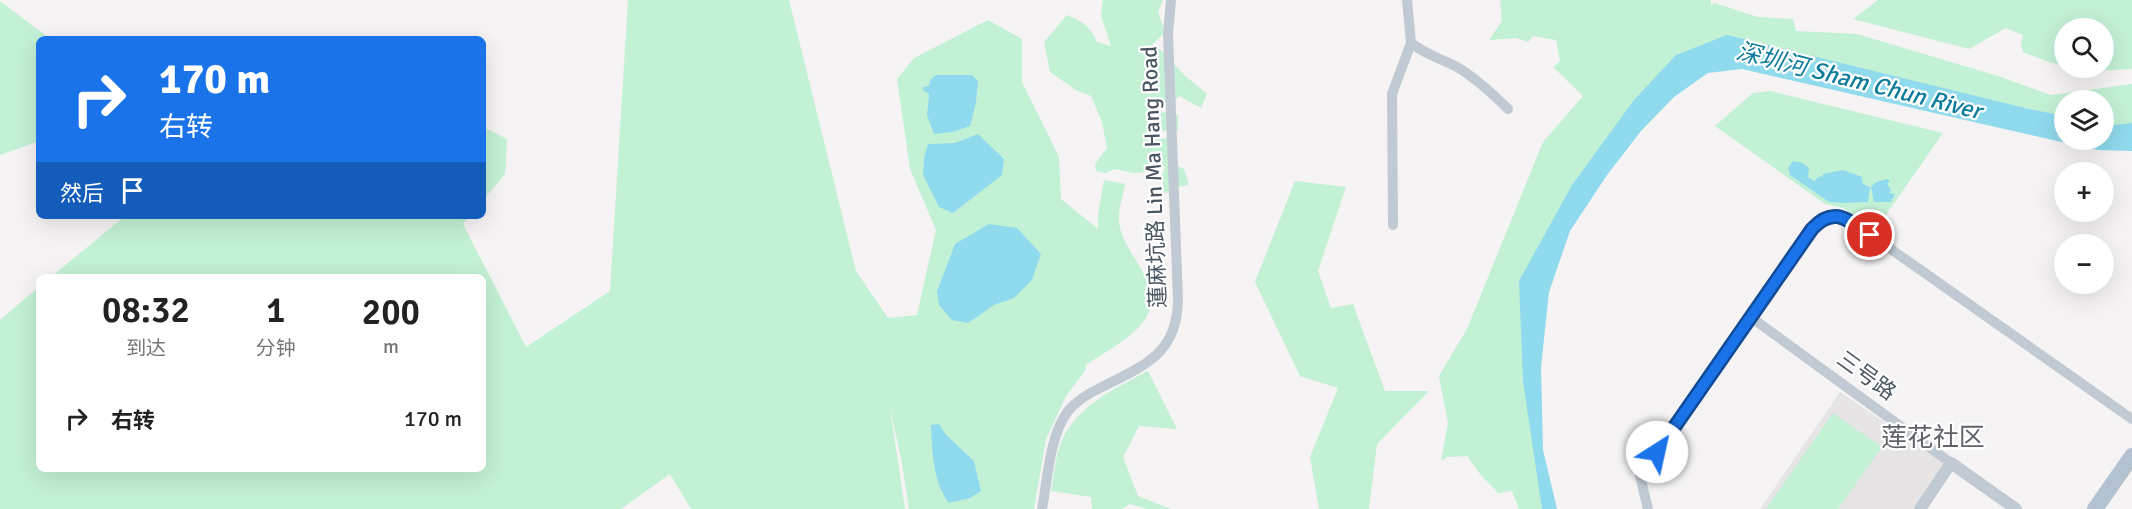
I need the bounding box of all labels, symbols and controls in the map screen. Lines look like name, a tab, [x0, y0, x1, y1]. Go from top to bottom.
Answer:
map controls	[2054, 18, 2114, 294]
button: search	[2054, 18, 2114, 78]
water label: 深圳河 Sham Chun River	[1733, 36, 1988, 127]
street label: 蓮麻坑路 Lin Ma Hang Road	[1135, 46, 1172, 308]
text: 170 m	[159, 54, 270, 105]
icon: right	[60, 60, 138, 138]
button: layers	[2054, 90, 2114, 150]
text: 右转	[159, 111, 213, 144]
button: +	[2054, 162, 2114, 222]
icon: arrive	[116, 174, 149, 207]
text: 然后	[60, 180, 104, 207]
pin	[1844, 209, 1895, 260]
icon: arrive	[1853, 218, 1886, 251]
button: −	[2054, 234, 2114, 294]
text: 08:32	[102, 288, 190, 333]
text: 1	[266, 288, 286, 333]
text: 200	[362, 290, 420, 335]
text: m	[383, 334, 399, 359]
text: 到达	[126, 336, 166, 361]
text: 分钟	[256, 336, 296, 361]
street label: 三号路	[1832, 345, 1901, 406]
icon: right	[60, 402, 93, 435]
text: 170 m	[404, 405, 462, 432]
text: 右转	[111, 407, 155, 434]
position arrow	[1625, 420, 1689, 484]
district label: 莲花社区	[1881, 422, 1985, 454]

